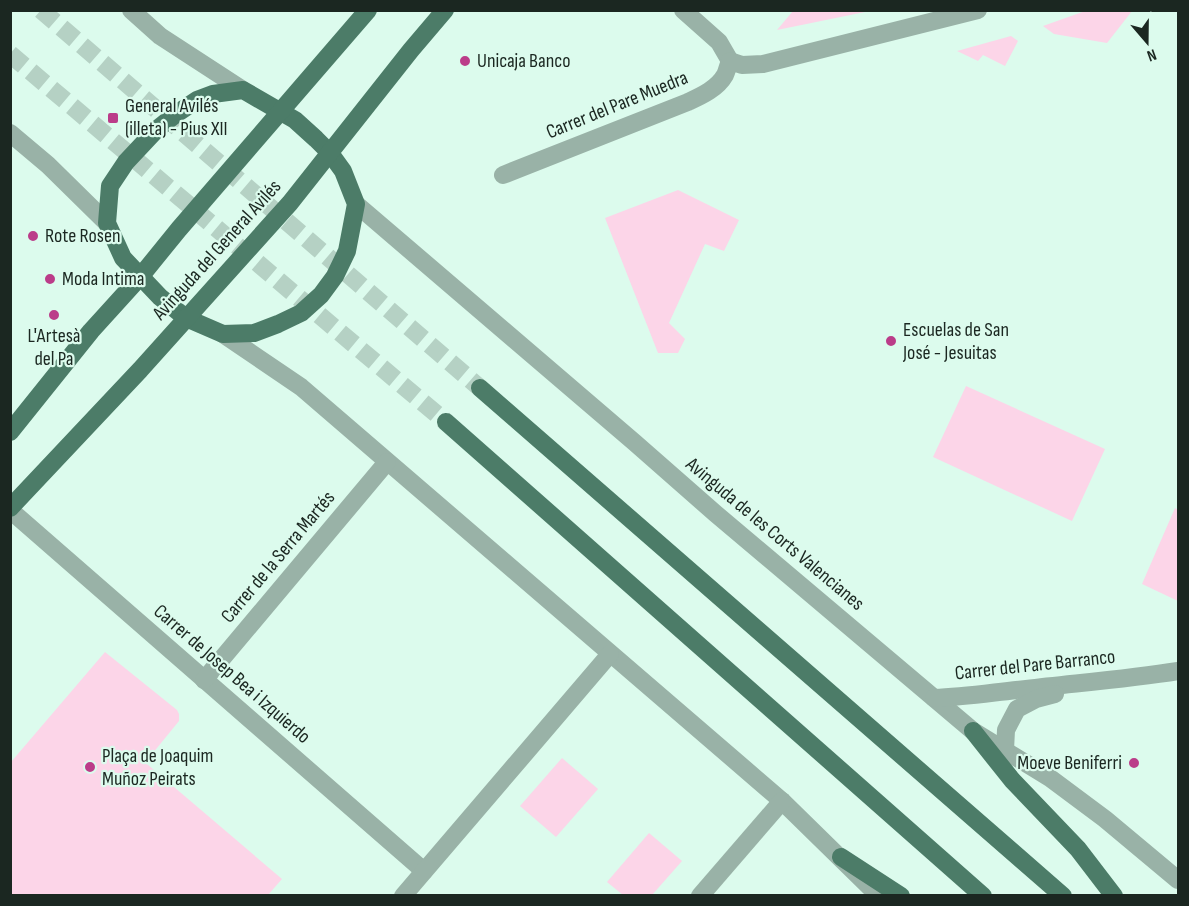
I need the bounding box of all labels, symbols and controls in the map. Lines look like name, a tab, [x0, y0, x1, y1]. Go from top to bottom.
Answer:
north arrow	[1117, 12, 1177, 72]
text: N	[1144, 44, 1159, 65]
place label: Unicaja Banco	[477, 49, 571, 73]
marker: Unicaja Banco	[458, 54, 472, 68]
street label: Carrer del Pare Muedra	[543, 66, 691, 144]
place label: General Avilés (illeta) - Pius XII	[125, 94, 228, 141]
marker: General Avilés (illeta) - Pius XII	[106, 111, 120, 125]
street label: Avinguda del General Avilés	[147, 175, 286, 326]
place label: Rote Rosen	[45, 224, 121, 248]
marker: Rote Rosen	[26, 229, 40, 243]
place label: Moda Intima	[62, 267, 145, 291]
marker: Moda Intima	[43, 272, 57, 286]
marker: L'Artesà del Pa	[47, 308, 61, 322]
place label: Escuelas de San José - Jesuitas	[902, 318, 1009, 365]
place label: L'Artesà del Pa	[27, 324, 81, 371]
marker: Escuelas de San José - Jesuitas	[884, 334, 898, 348]
street label: Avinguda de les Corts Valencianes	[680, 452, 869, 616]
street label: Carrer de la Serra Martés	[216, 486, 340, 628]
street label: Carrer de Josep Bea i Izquierdo	[149, 599, 315, 749]
street label: Carrer del Pare Barranco	[954, 645, 1116, 685]
place label: Plaça de Joaquim Muñoz Peirats	[102, 744, 213, 791]
place label: Moeve Beniferri	[1017, 751, 1122, 775]
marker: Moeve Beniferri	[1127, 756, 1141, 770]
marker: Plaça de Joaquim Muñoz Peirats	[83, 760, 97, 774]

